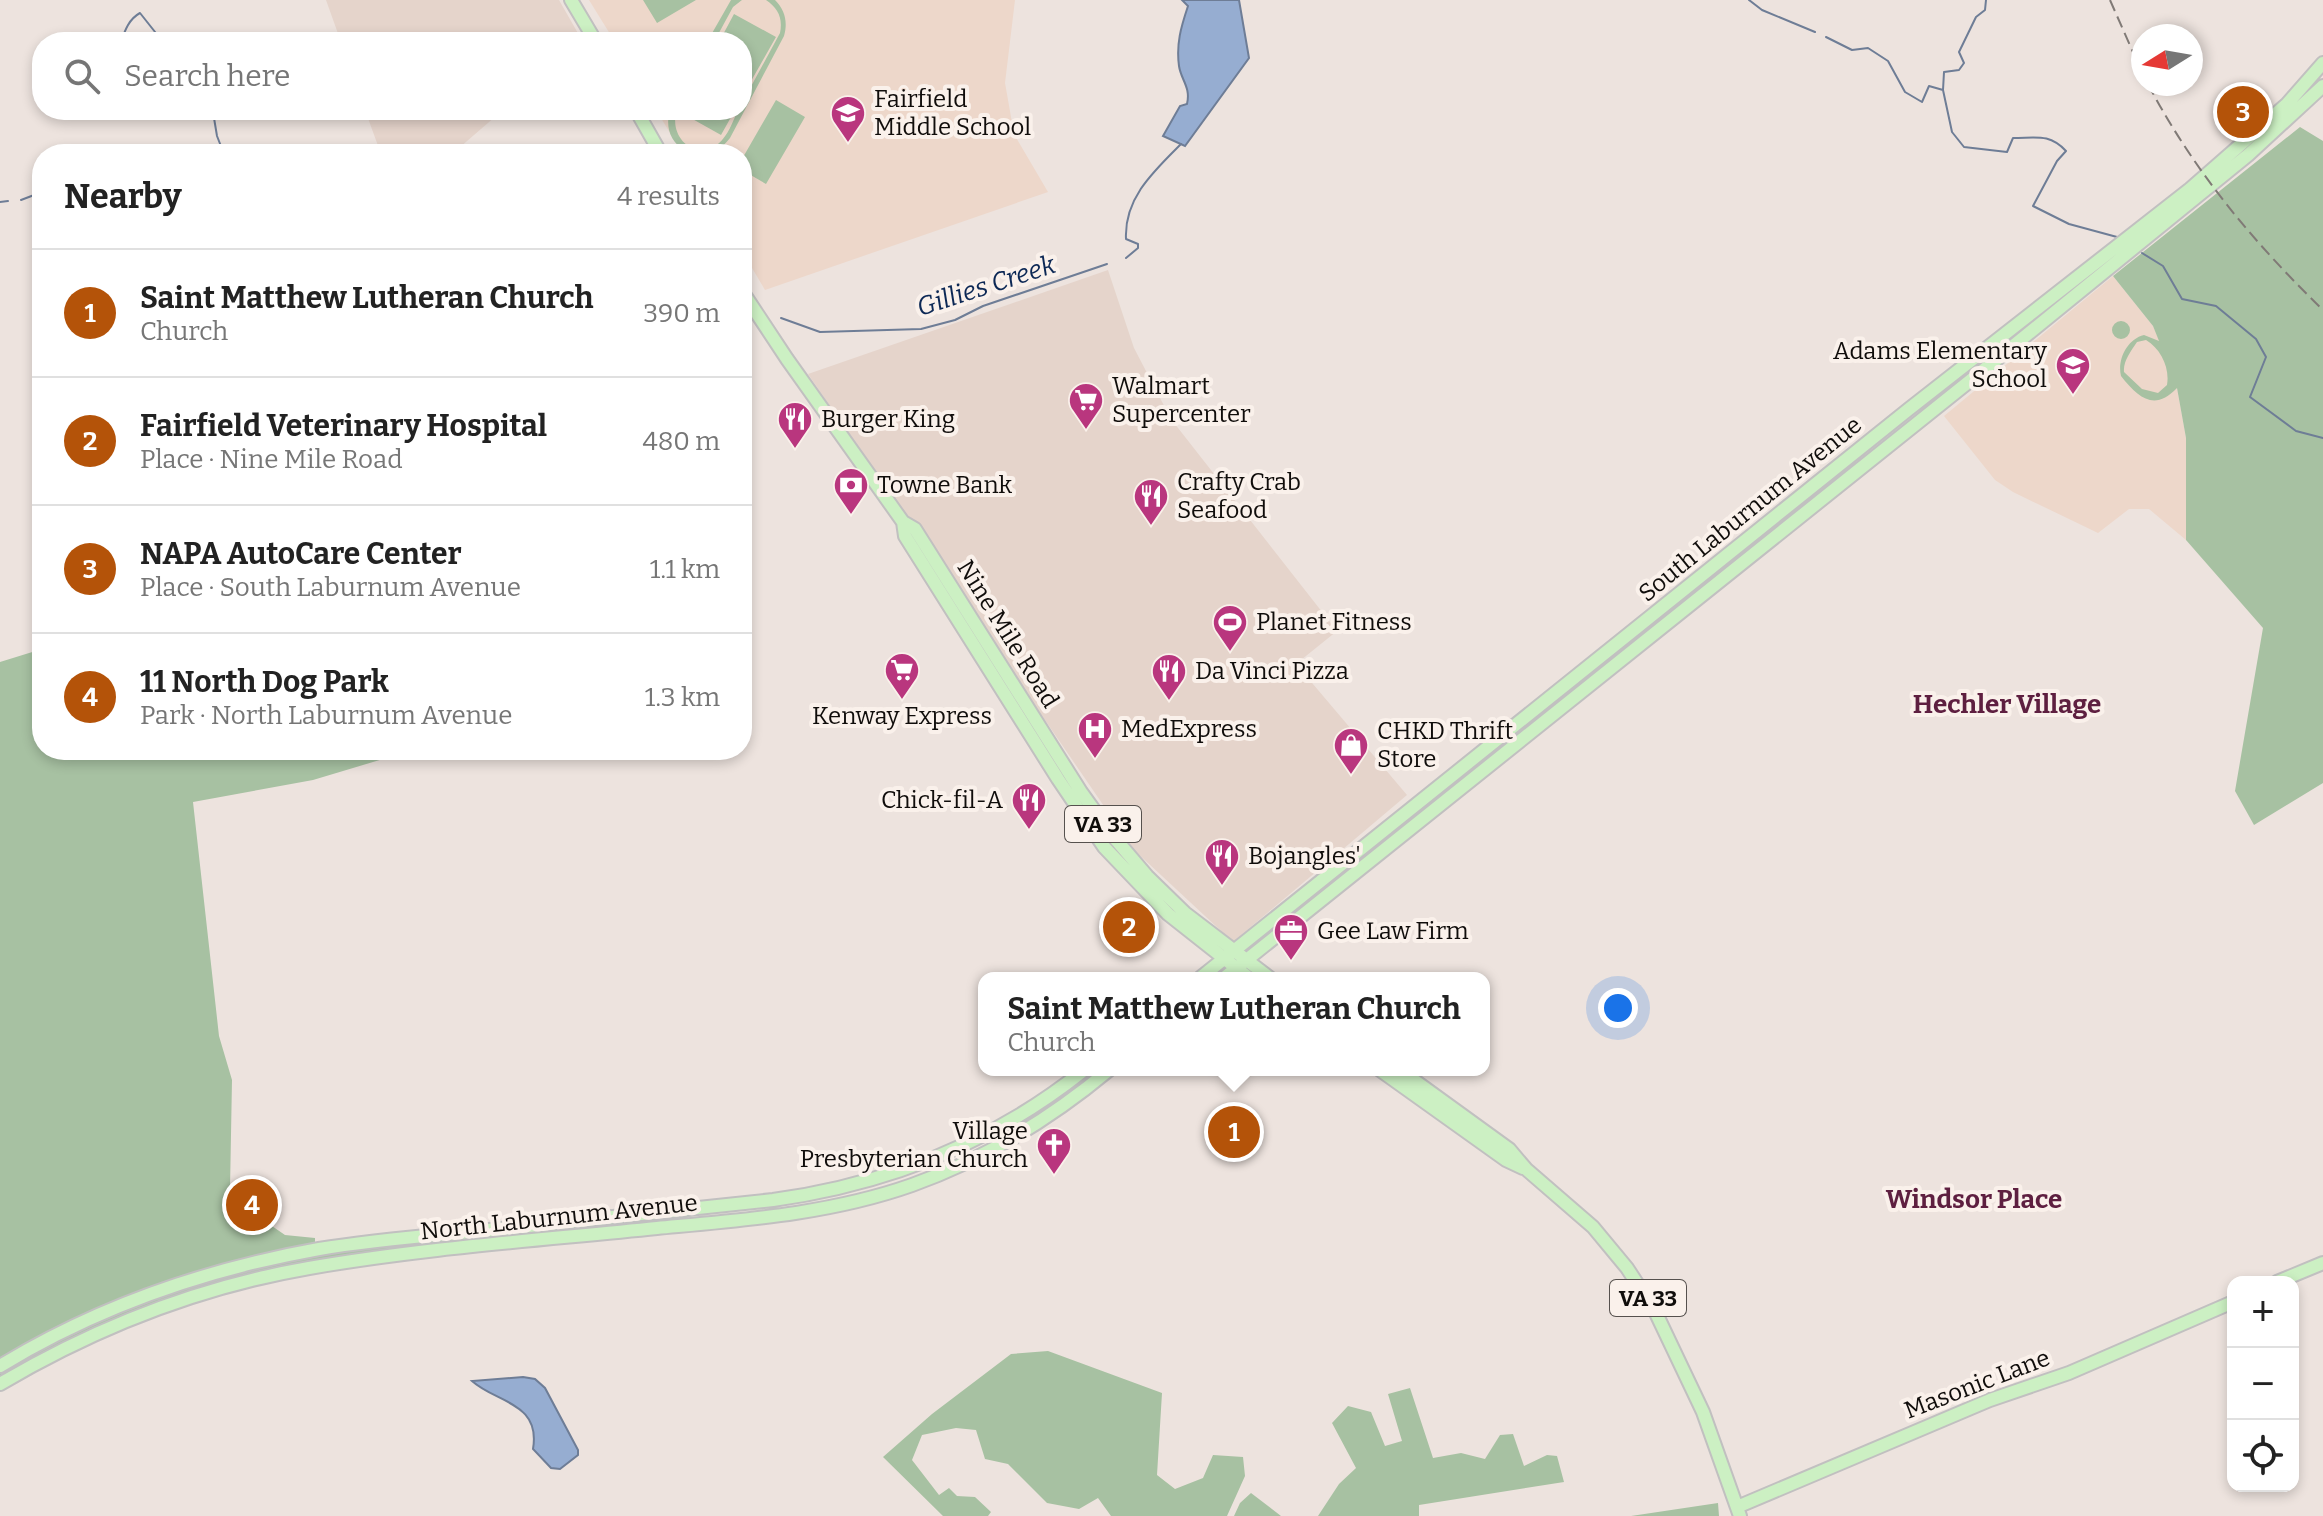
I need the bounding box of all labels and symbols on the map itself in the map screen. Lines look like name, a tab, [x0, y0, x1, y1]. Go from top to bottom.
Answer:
north arrow	[2131, 24, 2203, 96]
pin: 3	[2217, 82, 2269, 142]
place label: Fairfield Middle School	[874, 85, 1031, 141]
school or university icon: Fairfield Middle School	[829, 94, 867, 144]
water label: Gillies Creek	[913, 249, 1060, 323]
place label: Adams Elementary School	[1833, 337, 2047, 393]
school or university icon: Adams Elementary School	[2054, 346, 2092, 396]
place label: Walmart Supercenter	[1112, 372, 1251, 428]
supermarket icon: Walmart Supercenter	[1067, 381, 1105, 431]
restaurant icon: Burger King	[776, 400, 814, 450]
place label: Burger King	[821, 405, 955, 433]
street label: South Laburnum Avenue	[1633, 411, 1867, 607]
bank icon: Towne Bank	[832, 466, 870, 516]
place label: Crafty Crab Seafood	[1177, 468, 1301, 524]
place label: Towne Bank	[877, 471, 1013, 499]
restaurant icon: Crafty Crab Seafood	[1132, 477, 1170, 527]
street label: Nine Mile Road	[951, 555, 1065, 713]
sports icon: Planet Fitness	[1211, 603, 1249, 653]
place label: Planet Fitness	[1256, 608, 1412, 636]
supermarket icon: Kenway Express	[883, 651, 921, 701]
restaurant icon: Da Vinci Pizza	[1150, 652, 1188, 702]
place label: Da Vinci Pizza	[1195, 657, 1349, 685]
district label: Hechler Village	[1913, 689, 2101, 720]
place label: Kenway Express	[812, 702, 992, 730]
hospital icon: MedExpress	[1076, 710, 1114, 760]
place label: MedExpress	[1121, 715, 1257, 743]
place label: CHKD Thrift Store	[1377, 717, 1514, 773]
shop icon: CHKD Thrift Store	[1332, 726, 1370, 776]
restaurant icon: Chick-fil-A	[1010, 781, 1048, 831]
place label: Chick-fil-A	[881, 786, 1003, 814]
road number: VA 33	[1065, 806, 1141, 842]
restaurant icon: Bojangles'	[1203, 837, 1241, 887]
place label: Bojangles'	[1248, 842, 1361, 870]
pin: 2	[1103, 897, 1155, 957]
office icon: Gee Law Firm	[1272, 912, 1310, 962]
place label: Gee Law Firm	[1317, 917, 1469, 945]
your location	[1598, 988, 1638, 1028]
pin: 1	[1208, 1102, 1260, 1162]
place label: Village Presbyterian Church	[800, 1117, 1028, 1173]
church icon: Village Presbyterian Church	[1035, 1126, 1073, 1176]
pin: 4	[226, 1175, 278, 1235]
district label: Windsor Place	[1886, 1184, 2062, 1215]
street label: North Laburnum Avenue	[419, 1189, 699, 1245]
road number: VA 33	[1610, 1280, 1686, 1316]
street label: Masonic Lane	[1900, 1343, 2054, 1425]

